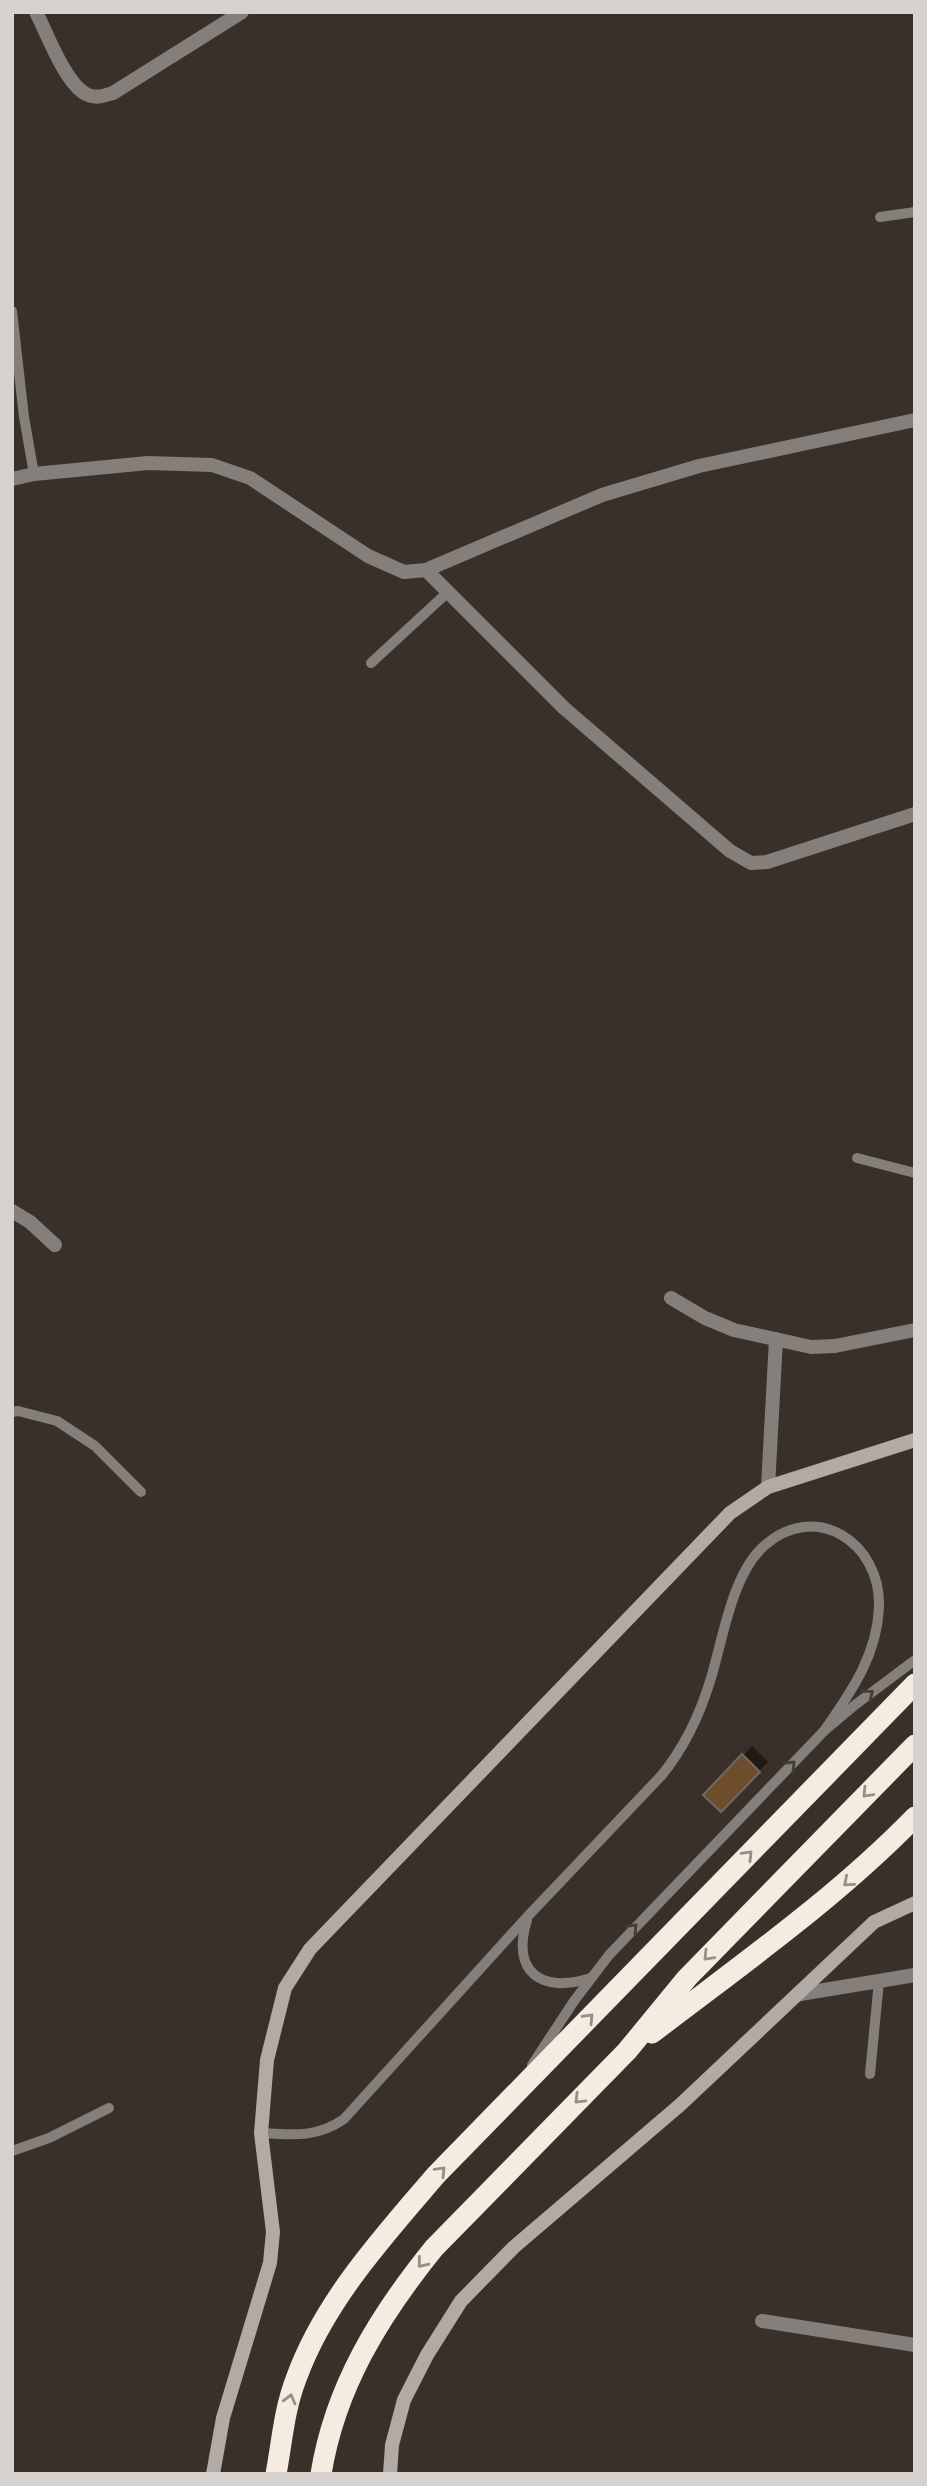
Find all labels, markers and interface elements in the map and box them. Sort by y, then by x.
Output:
one-way arrow [861,1690,873,1703]
one-way arrow [783,1760,796,1773]
one-way arrow [862,1785,875,1798]
one-way arrow [739,1851,752,1864]
one-way arrow [843,1874,856,1886]
one-way arrow [625,1924,638,1937]
one-way arrow [704,1948,717,1961]
one-way arrow [580,2014,593,2027]
one-way arrow [575,2091,588,2104]
one-way arrow [432,2166,445,2179]
one-way arrow [417,2255,430,2267]
one-way arrow [282,2393,296,2405]

